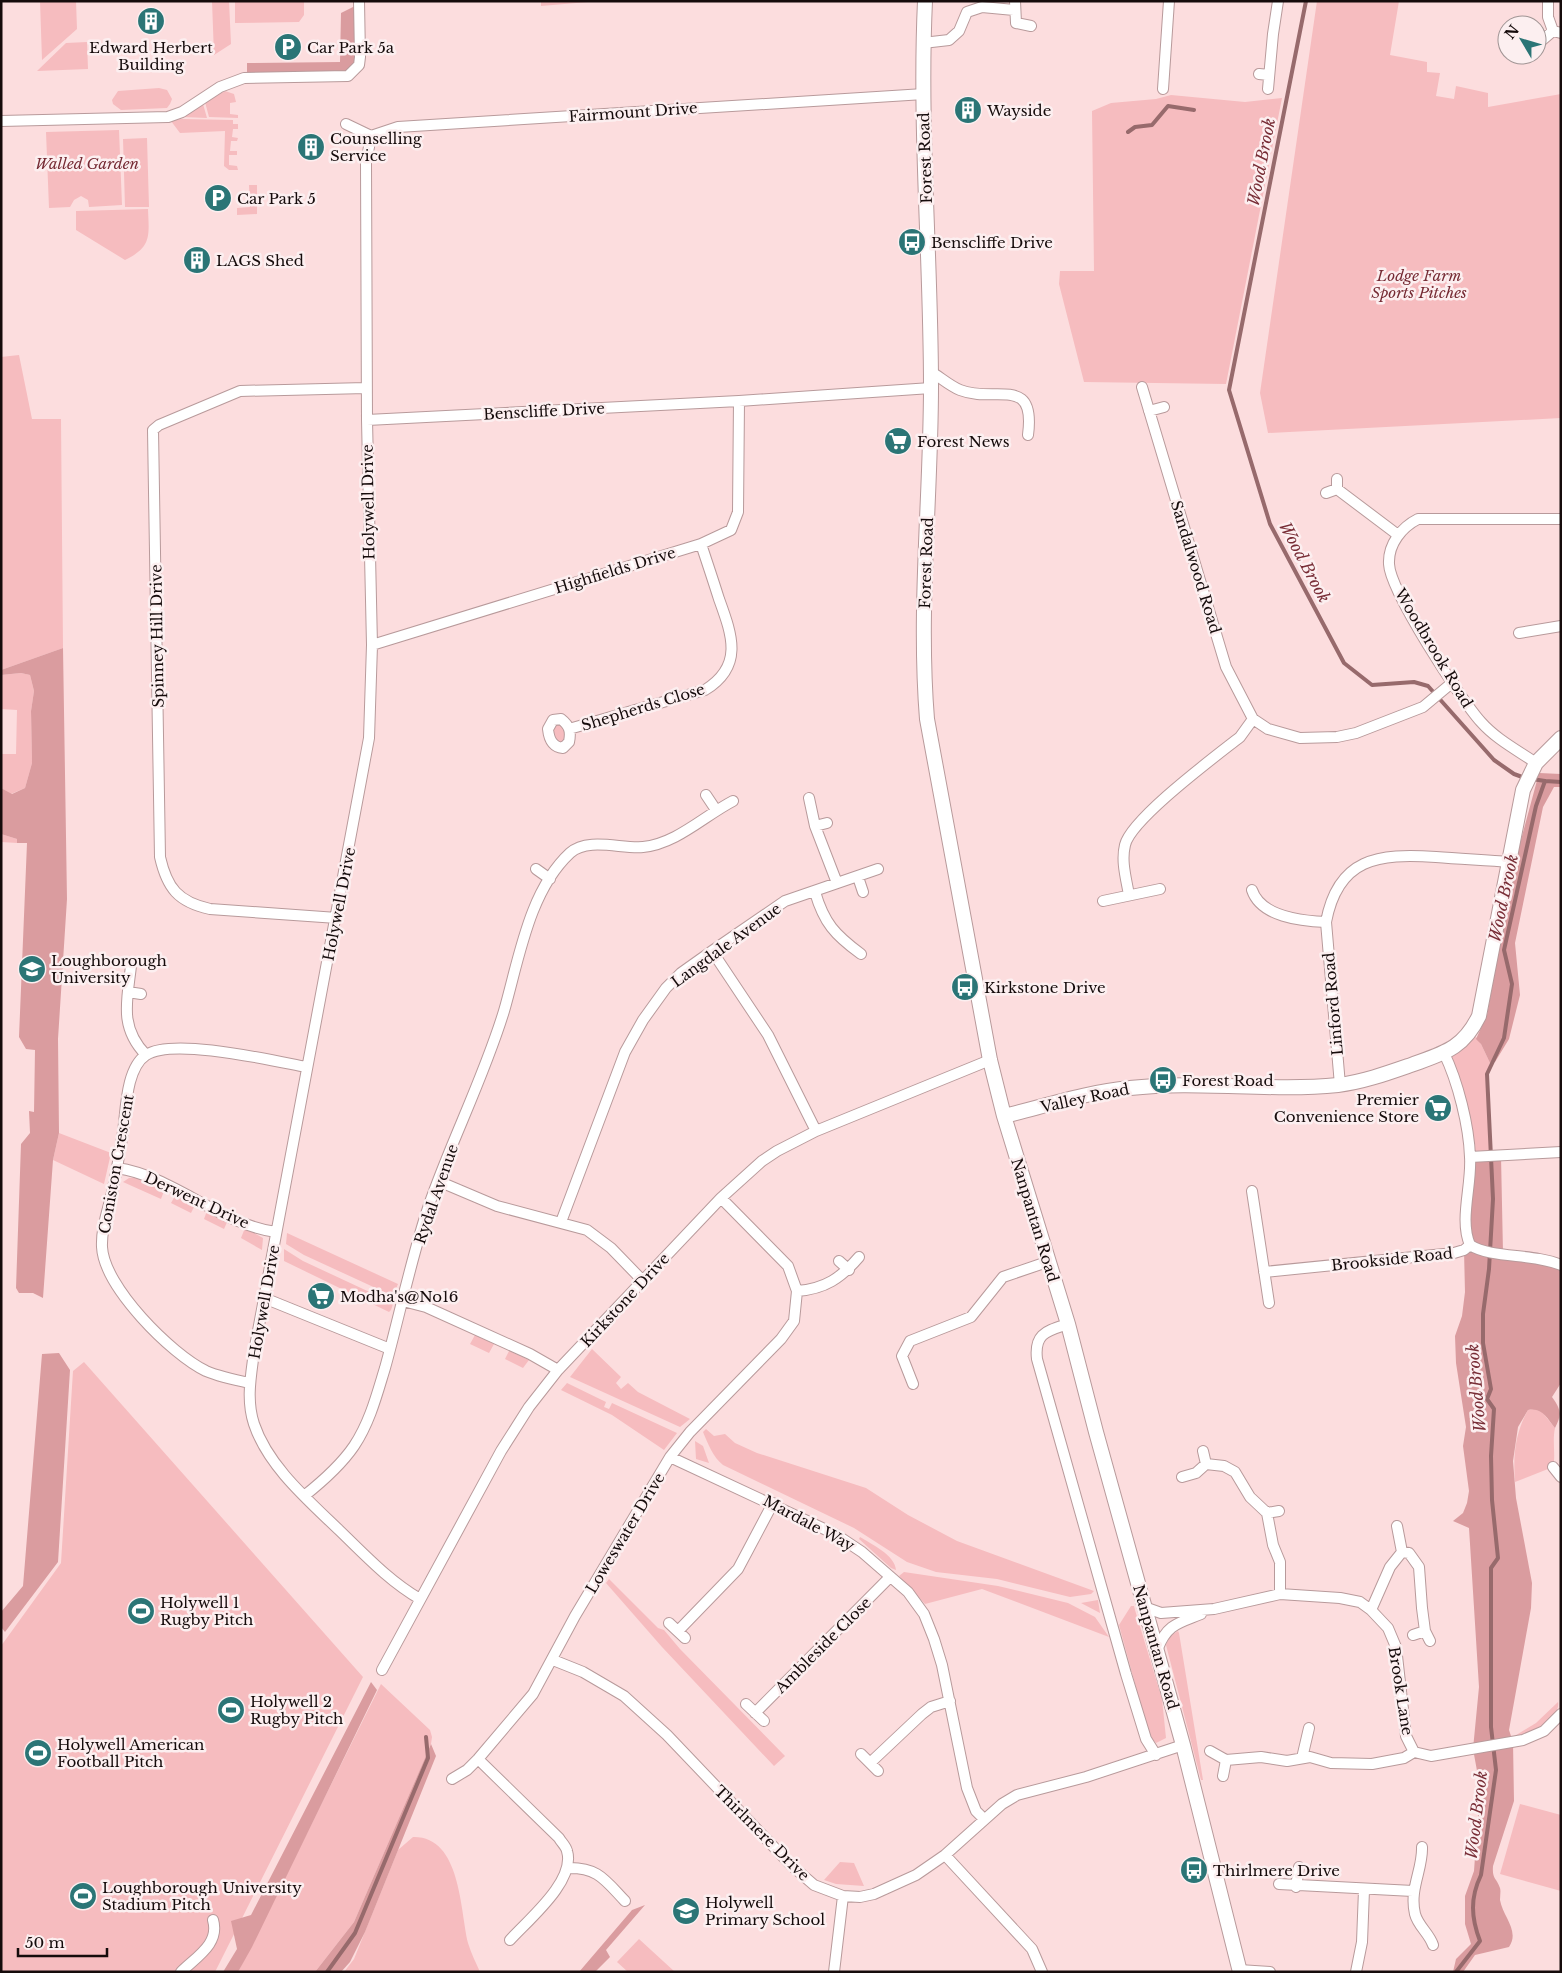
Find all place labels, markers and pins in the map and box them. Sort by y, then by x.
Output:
building icon: Edward Herbert Building [136,6,166,36]
parking icon: Car Park 5a [273,32,303,62]
place label: Edward Herbert Building [89,38,213,74]
place label: Car Park 5a [307,38,395,57]
building icon: Wayside [953,95,983,125]
place label: Wayside [986,101,1051,120]
place label: Counselling Service [330,129,423,165]
building icon: Counselling Service [296,132,326,162]
parking icon: Car Park 5 [203,183,233,213]
place label: Car Park 5 [237,189,316,208]
bus stop icon: Benscliffe Drive [897,227,927,257]
place label: Benscliffe Drive [931,233,1053,252]
building icon: LAGS Shed [182,245,212,275]
place label: LAGS Shed [216,251,304,270]
supermarket icon: Forest News [883,426,913,456]
place label: Forest News [917,432,1010,451]
place label: Loughborough University [51,951,167,987]
school or university icon: Loughborough University [17,954,47,984]
bus stop icon: Kirkstone Drive [950,972,980,1002]
place label: Kirkstone Drive [984,978,1106,997]
bus stop icon: Forest Road [1148,1065,1178,1095]
place label: Forest Road [1182,1071,1274,1090]
place label: Premier Convenience Store [1274,1090,1420,1126]
supermarket icon: Premier Convenience Store [1423,1093,1453,1123]
supermarket icon: Modha's@No16 [306,1281,336,1311]
place label: Modha's@No16 [340,1287,459,1306]
place label: Holywell 1 Rugby Pitch [160,1593,253,1629]
sports icon: Holywell 1 Rugby Pitch [126,1596,156,1626]
place label: Holywell 2 Rugby Pitch [250,1692,343,1728]
sports icon: Holywell 2 Rugby Pitch [216,1695,246,1725]
place label: Holywell American Football Pitch [57,1735,204,1771]
sports icon: Holywell American Football Pitch [23,1738,53,1768]
bus stop icon: Thirlmere Drive [1179,1855,1209,1885]
place label: Thirlmere Drive [1213,1861,1340,1880]
place label: Loughborough University Stadium Pitch [102,1878,302,1914]
sports icon: Loughborough University Stadium Pitch [68,1881,98,1911]
place label: Holywell Primary School [705,1893,825,1929]
school or university icon: Holywell Primary School [671,1896,701,1926]

